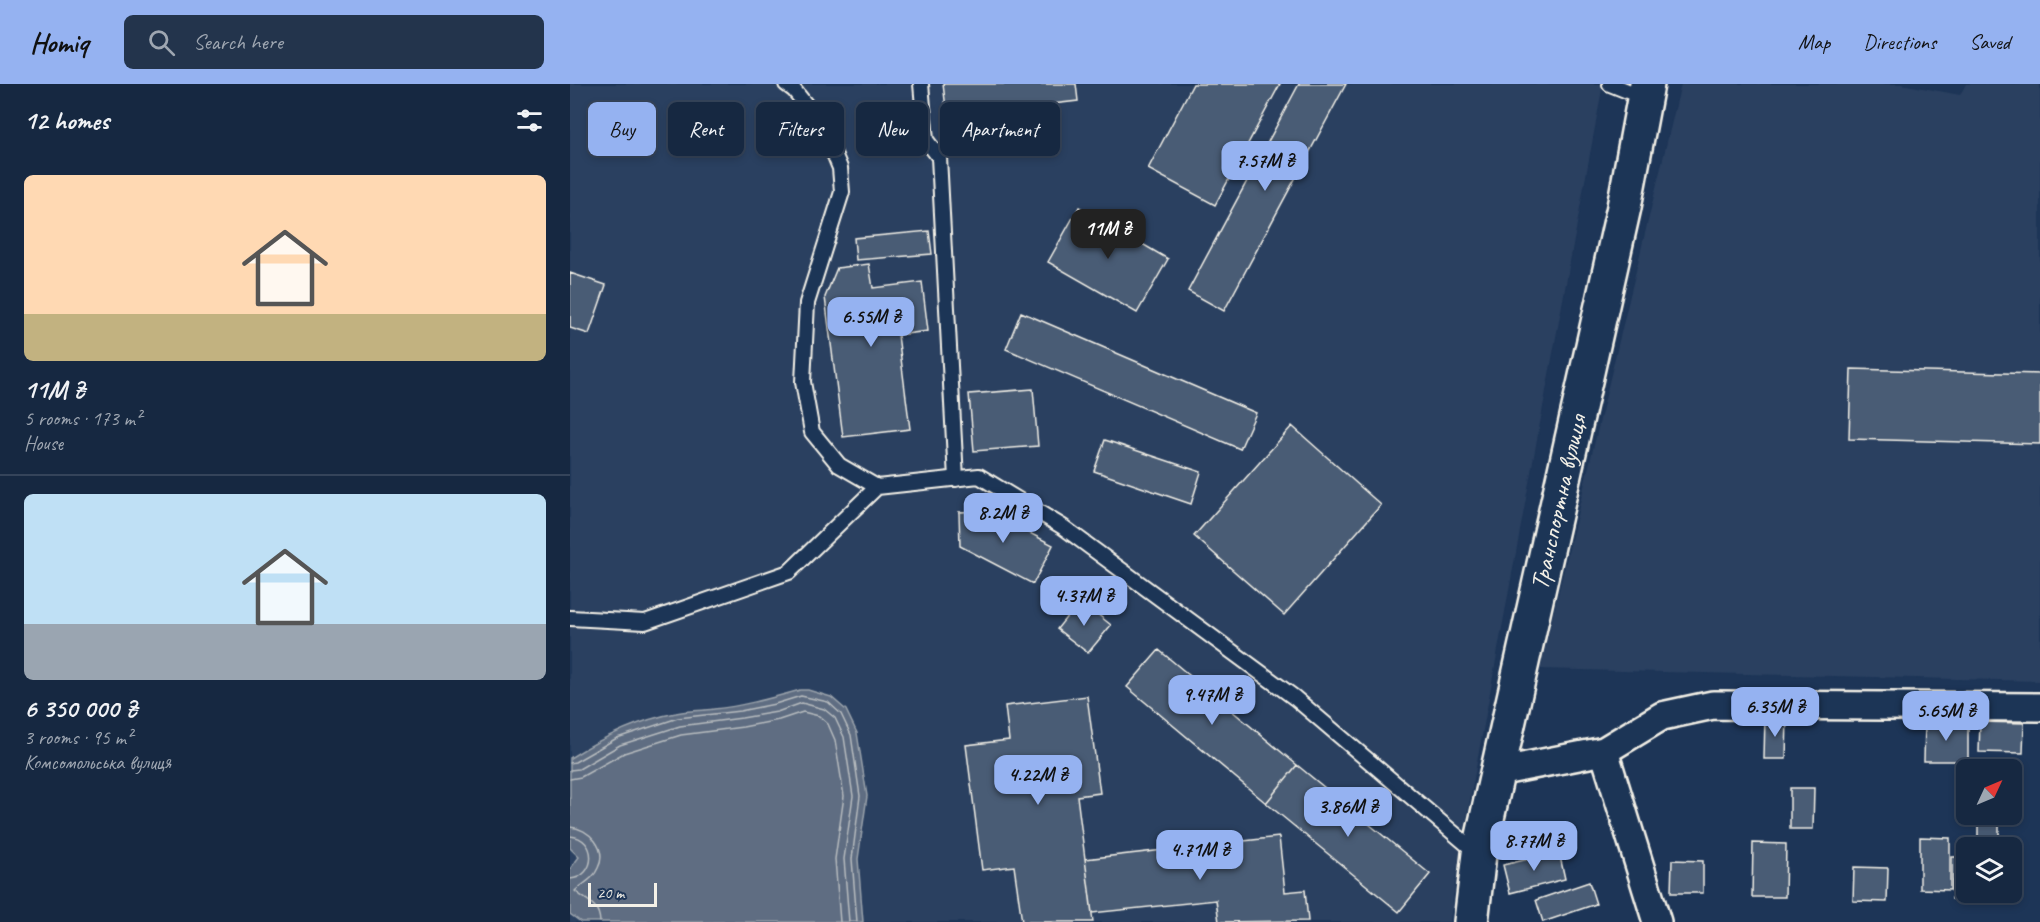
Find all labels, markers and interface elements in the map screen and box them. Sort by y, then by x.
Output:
search box [124,15,544,69]
text: Homiq [30,25,88,60]
icon: search [145,26,178,59]
text: Search here [193,28,283,56]
text: Map [1798,29,1830,55]
text: Directions [1863,29,1936,55]
text: Saved [1969,29,2010,55]
chip: Buy [588,102,656,156]
chip: Rent [668,102,744,156]
chip: Filters [756,102,844,156]
chip: New [856,102,928,156]
chip: Apartment [940,102,1060,156]
text: 12 homes [24,104,109,137]
icon: filters [513,104,546,137]
pin: 7.57M ₴ [1210,141,1320,192]
text: 7.57M ₴ [1235,148,1295,173]
pin: 11M ₴ [1066,209,1150,260]
icon: home [231,214,339,322]
text: 11M ₴ [1085,216,1131,241]
pin: 6.55M ₴ [816,297,926,348]
text: 6.55M ₴ [841,304,901,329]
text: 11M ₴ [24,373,85,406]
text: 5 rooms · 173 m² [24,406,141,431]
street label: Транспортна вулиця [1522,410,1594,593]
text: House [24,431,63,456]
pin: 8.2M ₴ [954,493,1052,544]
text: 8.2M ₴ [978,500,1028,525]
icon: home [231,533,339,641]
pin: 4.37M ₴ [1029,576,1139,627]
text: 4.37M ₴ [1054,583,1114,608]
pin: 9.47M ₴ [1157,675,1267,726]
text: 9.47M ₴ [1182,682,1242,707]
pin: 6.35M ₴ [1720,687,1830,738]
pin: 5.65M ₴ [1891,691,2001,742]
text: 6 350 000 ₴ [24,692,137,725]
text: 6.35M ₴ [1745,694,1805,719]
text: 5.65M ₴ [1916,698,1976,723]
text: 3 rooms · 95 m² [24,725,132,750]
text: Комсомольська вулиця [24,750,171,775]
pin: 4.22M ₴ [983,755,1093,806]
north arrow [1956,759,2022,825]
map controls [1956,759,2022,903]
text: 4.22M ₴ [1008,762,1068,787]
pin: 3.86M ₴ [1293,787,1403,838]
text: 3.86M ₴ [1318,794,1378,819]
pin: 8.77M ₴ [1479,821,1589,872]
text: 8.77M ₴ [1504,828,1564,853]
pin: 4.71M ₴ [1145,830,1255,881]
text: 4.71M ₴ [1170,837,1230,862]
button: layers [1956,837,2022,903]
scale bar [588,880,657,908]
text: 20 m [597,883,624,903]

